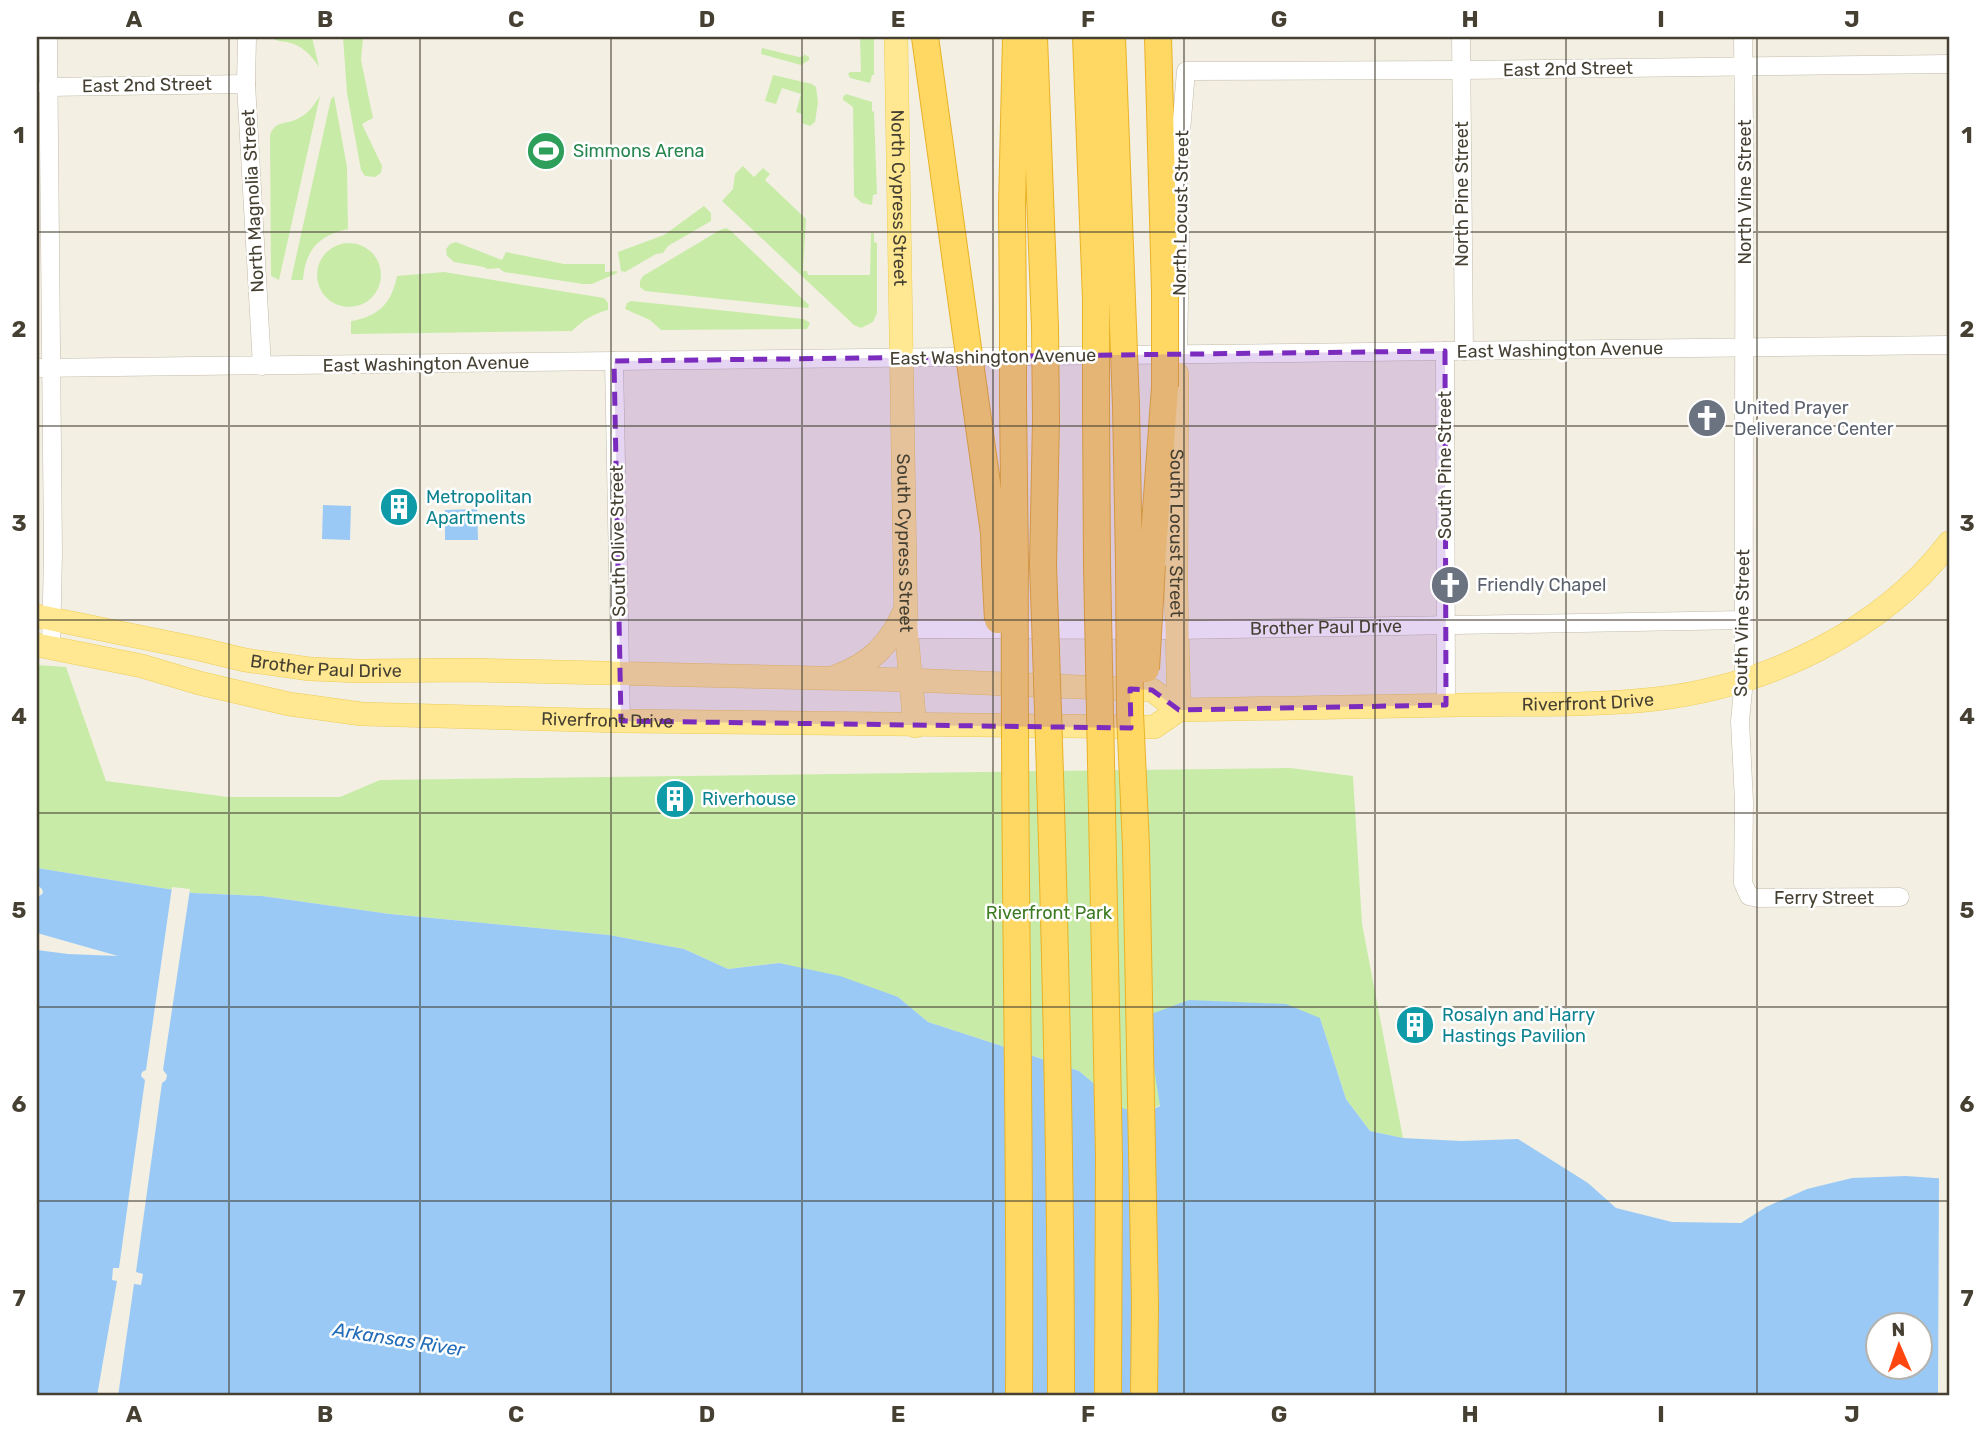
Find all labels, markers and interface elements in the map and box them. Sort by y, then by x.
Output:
text: A [126,5,143,33]
text: B [317,5,333,33]
text: C [508,5,524,33]
text: D [699,5,715,33]
text: E [891,5,905,33]
text: F [1081,5,1095,33]
text: G [1271,5,1287,33]
text: H [1461,5,1479,33]
text: I [1657,5,1665,33]
text: J [1844,5,1860,33]
street label: East 2nd Street [1503,57,1633,81]
street label: East 2nd Street [82,73,212,97]
street label: North Magnolia Street [237,109,269,293]
street label: North Cypress Street [886,110,911,286]
street label: North Vine Street [1734,119,1756,265]
text: 1 [13,121,25,149]
street label: North Pine Street [1451,121,1473,267]
text: 1 [1961,121,1973,149]
sports icon: Simmons Arena [525,130,567,172]
street label: North Locust Street [1169,130,1193,296]
place label: Simmons Arena [573,140,705,162]
text: 2 [12,315,26,343]
text: 2 [1960,315,1974,343]
street label: East Washington Avenue [1457,337,1663,363]
street label: East Washington Avenue [890,344,1096,370]
street label: East Washington Avenue [323,351,529,377]
street label: South Pine Street [1434,391,1456,539]
church icon: United Prayer Deliverance Center [1686,397,1728,439]
place label: United Prayer Deliverance Center [1734,397,1894,440]
street label: South Locust Street [1165,449,1188,618]
street label: South Cypress Street [892,453,917,633]
street label: South Olive Street [606,465,630,617]
building icon: Metropolitan Apartments [378,486,420,528]
place label: Metropolitan Apartments [426,486,532,529]
text: 3 [11,509,27,537]
text: 3 [1959,509,1975,537]
street label: South Vine Street [1730,549,1754,697]
church icon: Friendly Chapel [1429,564,1471,606]
place label: Friendly Chapel [1477,574,1606,596]
street label: Brother Paul Drive [1250,615,1402,640]
street label: Brother Paul Drive [249,650,402,682]
street label: Riverfront Drive [1522,688,1655,716]
text: 4 [11,702,27,730]
text: 4 [1959,702,1975,730]
street label: Riverfront Drive [541,708,674,733]
building icon: Riverhouse [654,778,696,820]
place label: Riverhouse [702,788,796,810]
street label: Ferry Street [1774,887,1874,909]
text: 5 [12,896,27,924]
text: 5 [1960,896,1975,924]
park label: Riverfront Park [986,902,1113,924]
building icon: Rosalyn and Harry Hastings Pavilion [1394,1004,1436,1046]
place label: Rosalyn and Harry Hastings Pavilion [1442,1004,1595,1047]
text: 6 [12,1090,27,1118]
text: 6 [1960,1090,1975,1118]
text: 7 [12,1284,26,1312]
text: 7 [1960,1284,1974,1312]
north arrow [1864,1310,1934,1380]
water label: Arkansas River [331,1318,467,1361]
text: N [1891,1318,1906,1341]
text: A [126,1400,143,1428]
text: B [317,1400,333,1428]
text: C [508,1400,524,1428]
text: D [699,1400,715,1428]
text: E [891,1400,905,1428]
text: F [1081,1400,1095,1428]
text: G [1271,1400,1287,1428]
text: H [1461,1400,1479,1428]
text: I [1657,1400,1665,1428]
text: J [1844,1400,1860,1428]

